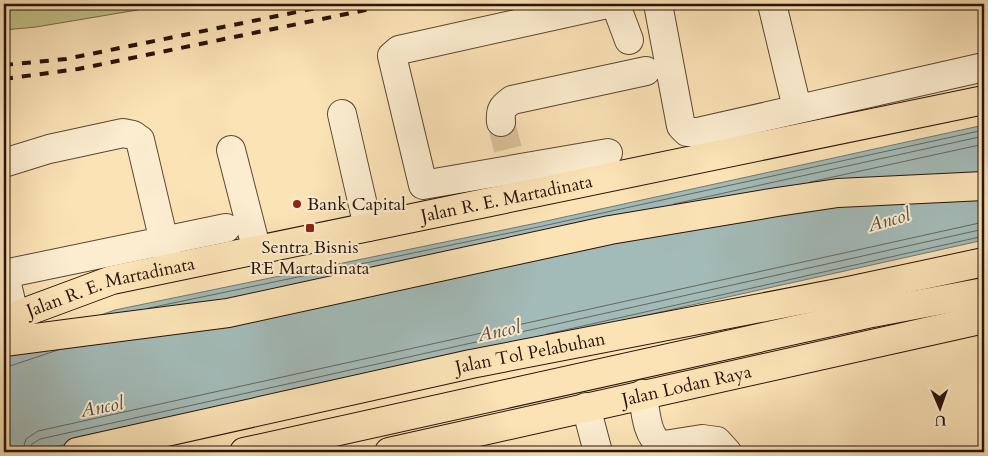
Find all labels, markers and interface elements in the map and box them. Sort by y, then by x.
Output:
street label: Jalan R. E. Martadinata [416,169,595,229]
place label: Bank Capital [307,192,406,217]
marker: Bank Capital [291,198,303,210]
water label: Ancol [864,201,914,239]
marker: Sentra Bisnis RE Martadinata [304,222,316,234]
place label: Sentra Bisnis RE Martadinata [250,235,370,281]
street label: Jalan R. E. Martadinata [20,251,197,324]
water label: Ancol [474,314,524,348]
street label: Jalan Tol Pelabuhan [450,326,608,380]
street label: Jalan Lodan Raya [617,359,754,413]
north arrow [916,384,966,434]
water label: Ancol [77,390,127,424]
text: U [934,411,946,430]

